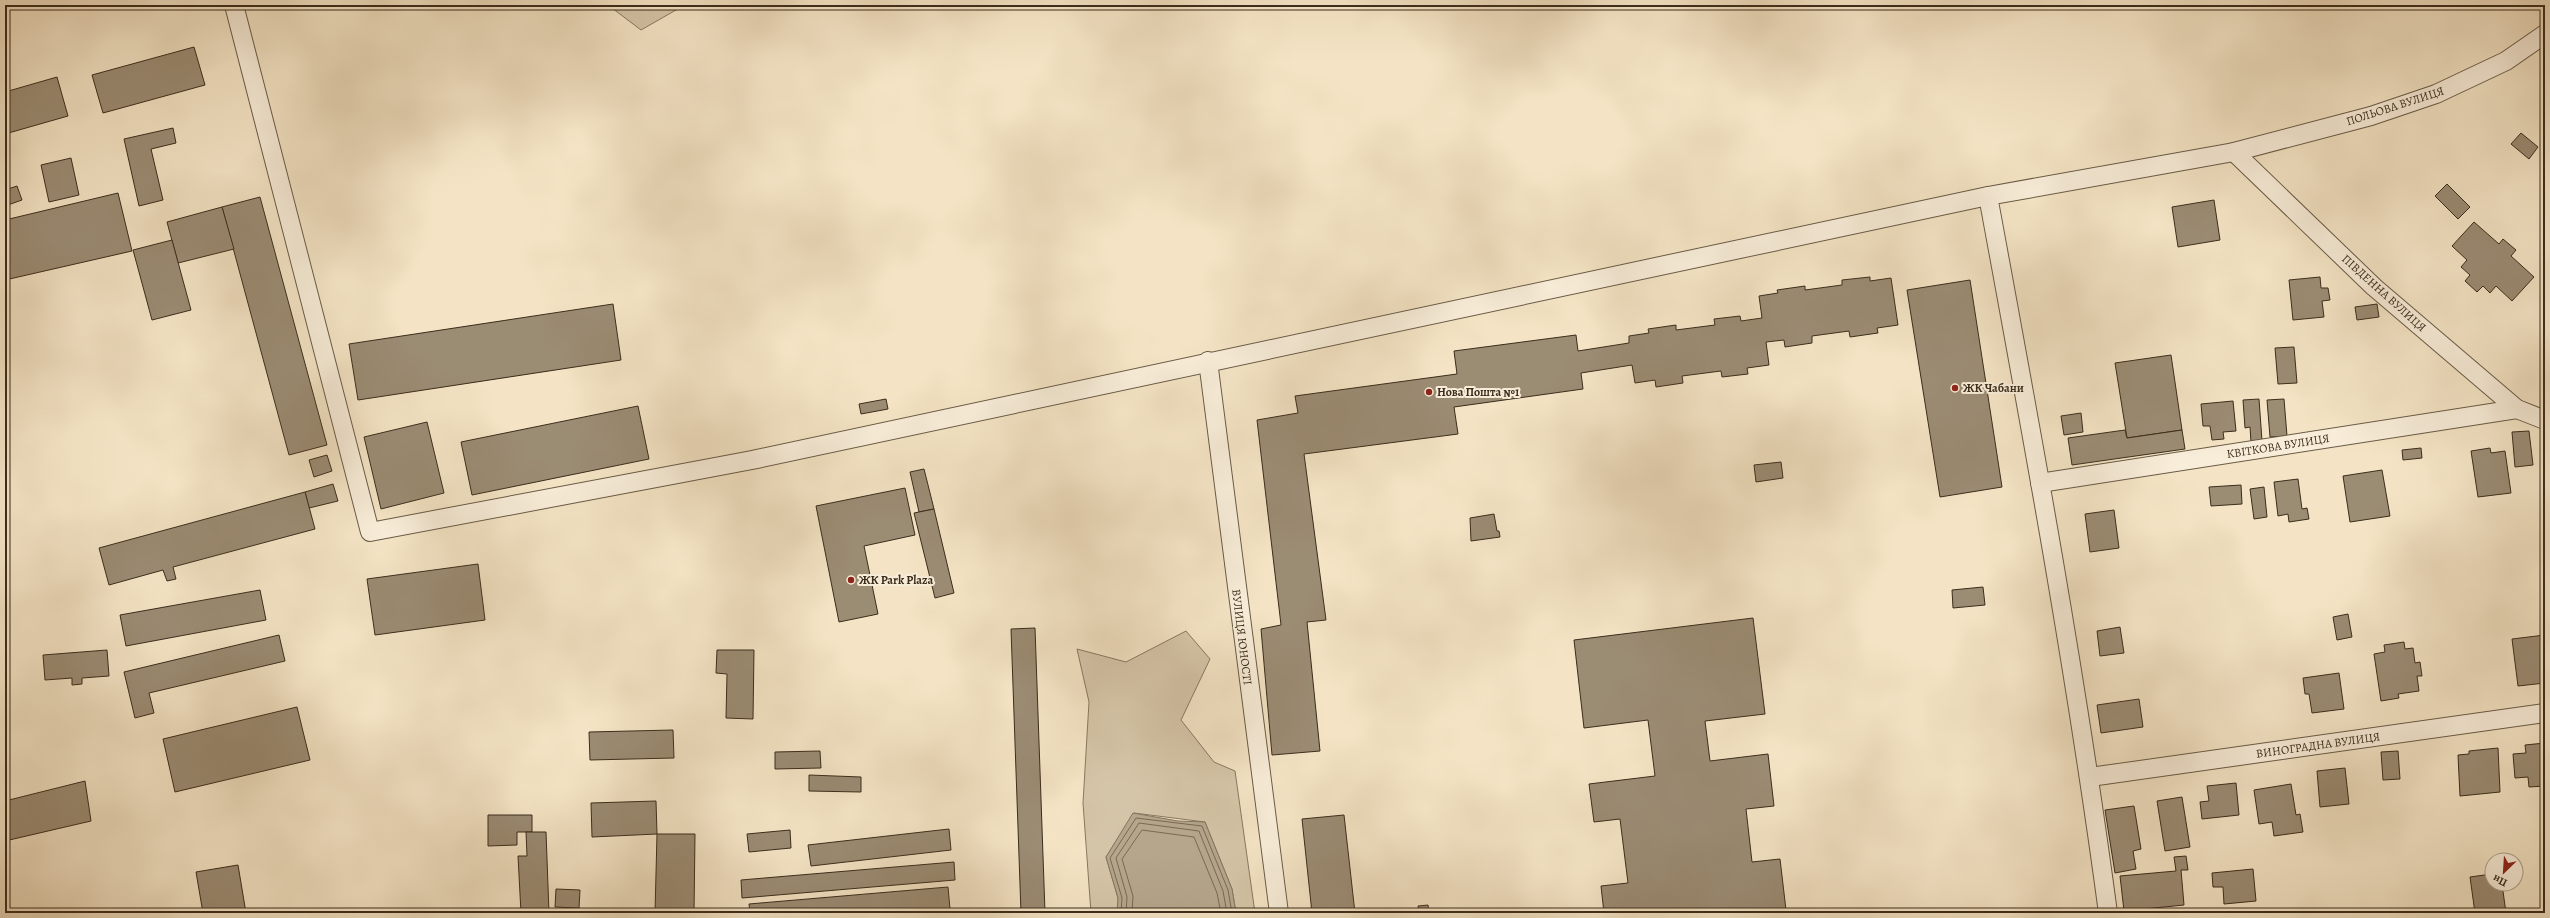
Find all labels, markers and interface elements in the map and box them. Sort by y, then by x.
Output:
street label: ПОЛЬОВА ВУЛИЦЯ [2344,83,2446,129]
street label: ПІВДЕННА ВУЛИЦЯ [2338,251,2430,335]
place label: ЖК Чабани [1963,380,2024,396]
marker: ЖК Чабани [1950,383,1960,393]
place label: Нова Пошта №1 [1437,384,1520,400]
marker: Нова Пошта №1 [1424,387,1434,397]
street label: КВІТКОВА ВУЛИЦЯ [2225,430,2331,462]
place label: ЖК Park Plaza [859,572,934,588]
marker: ЖК Park Plaza [846,575,856,585]
street label: ВУЛИЦЯ ЮНОСТІ [1228,588,1256,686]
street label: ВИНОГРАДНА ВУЛИЦЯ [2255,728,2381,762]
north arrow [2484,852,2524,892]
text: Пн [2490,871,2510,890]

